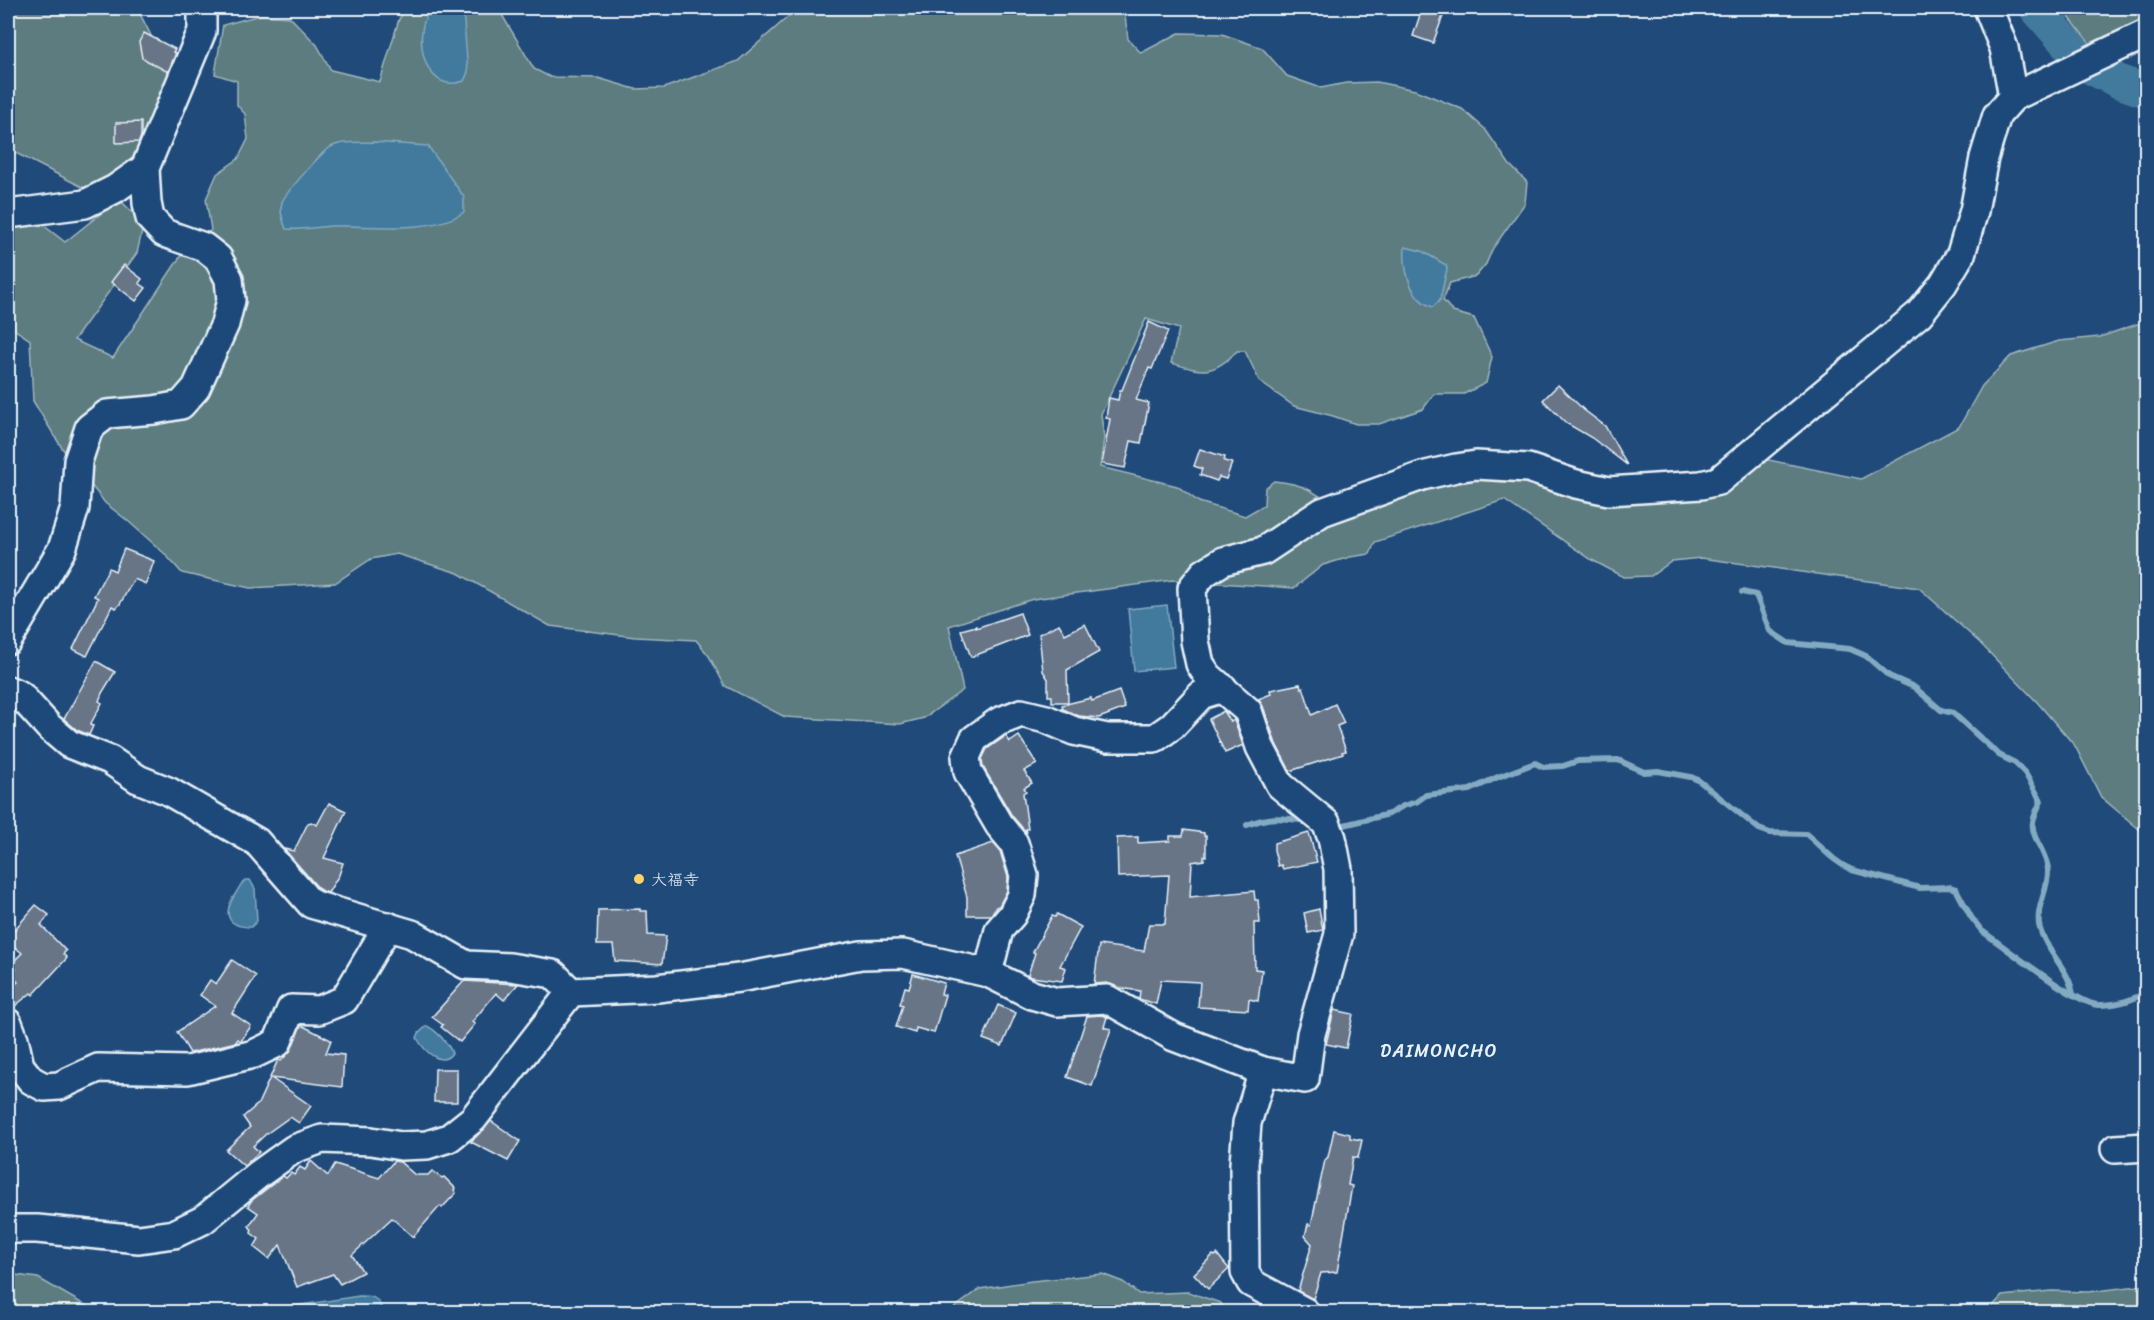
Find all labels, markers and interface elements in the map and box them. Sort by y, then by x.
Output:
place label: 大福寺 [651,865,699,894]
marker: 大福寺 [632,872,646,886]
district label: DAIMONCHO [1380,1035,1498,1067]

